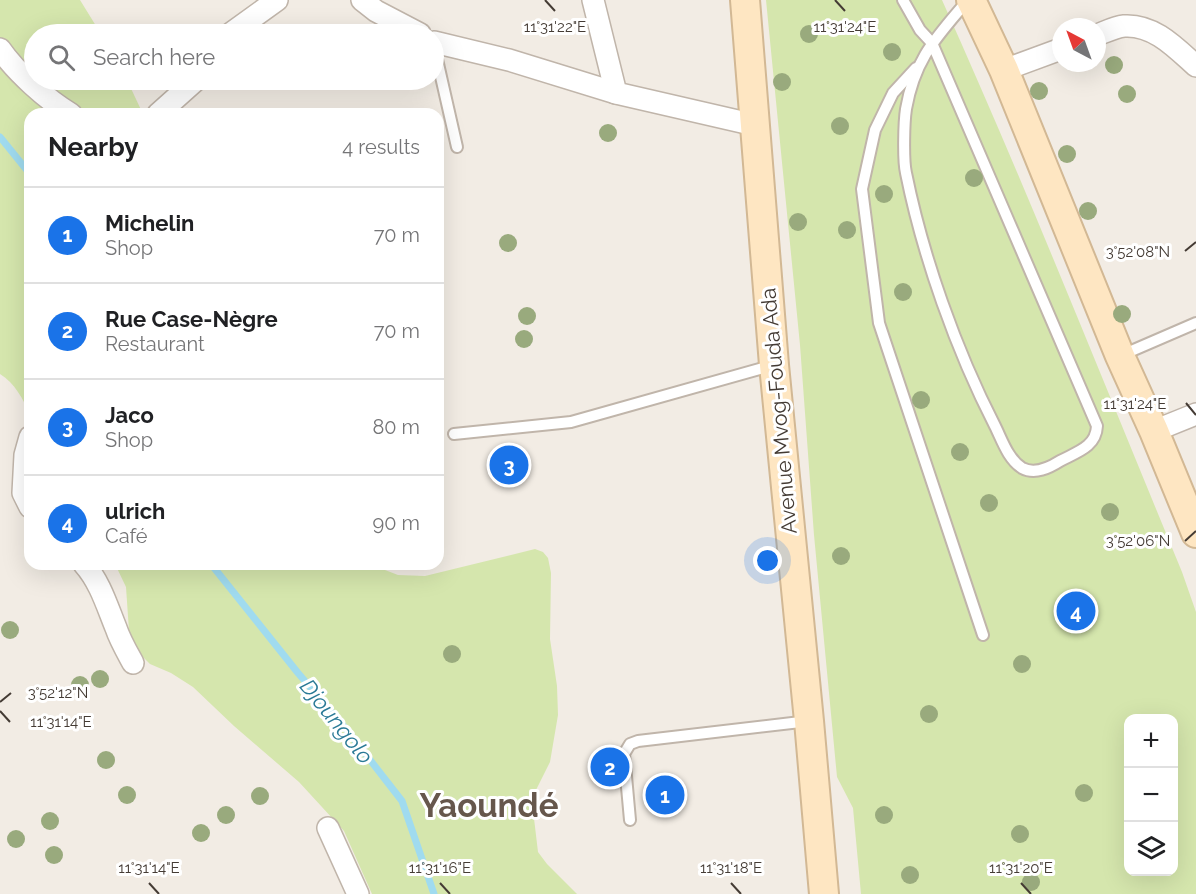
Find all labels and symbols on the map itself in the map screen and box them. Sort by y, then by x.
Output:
text: 11°31'22"E [524,18,586,36]
text: 11°31'24"E [814,18,876,36]
north arrow [1052,18,1106,72]
text: 3°52'08"N [1106,243,1170,261]
street label: Avenue Mvog-Fouda Ada [755,287,802,535]
text: 11°31'24"E [1104,395,1166,413]
pin: 3 [490,442,528,488]
text: 3°52'06"N [1106,532,1170,550]
your location [753,546,782,575]
pin: 4 [1056,588,1096,634]
water label: Djoungolo [295,673,379,769]
text: 3°52'12"N [28,684,88,702]
text: 11°31'14"E [30,713,92,731]
pin: 2 [590,744,630,789]
pin: 1 [646,772,684,818]
district label: Yaoundé [419,786,559,825]
text: 11°31'14"E [118,859,180,877]
text: 11°31'16"E [409,859,471,877]
text: 11°31'18"E [700,859,762,877]
text: 11°31'20"E [989,859,1053,877]

